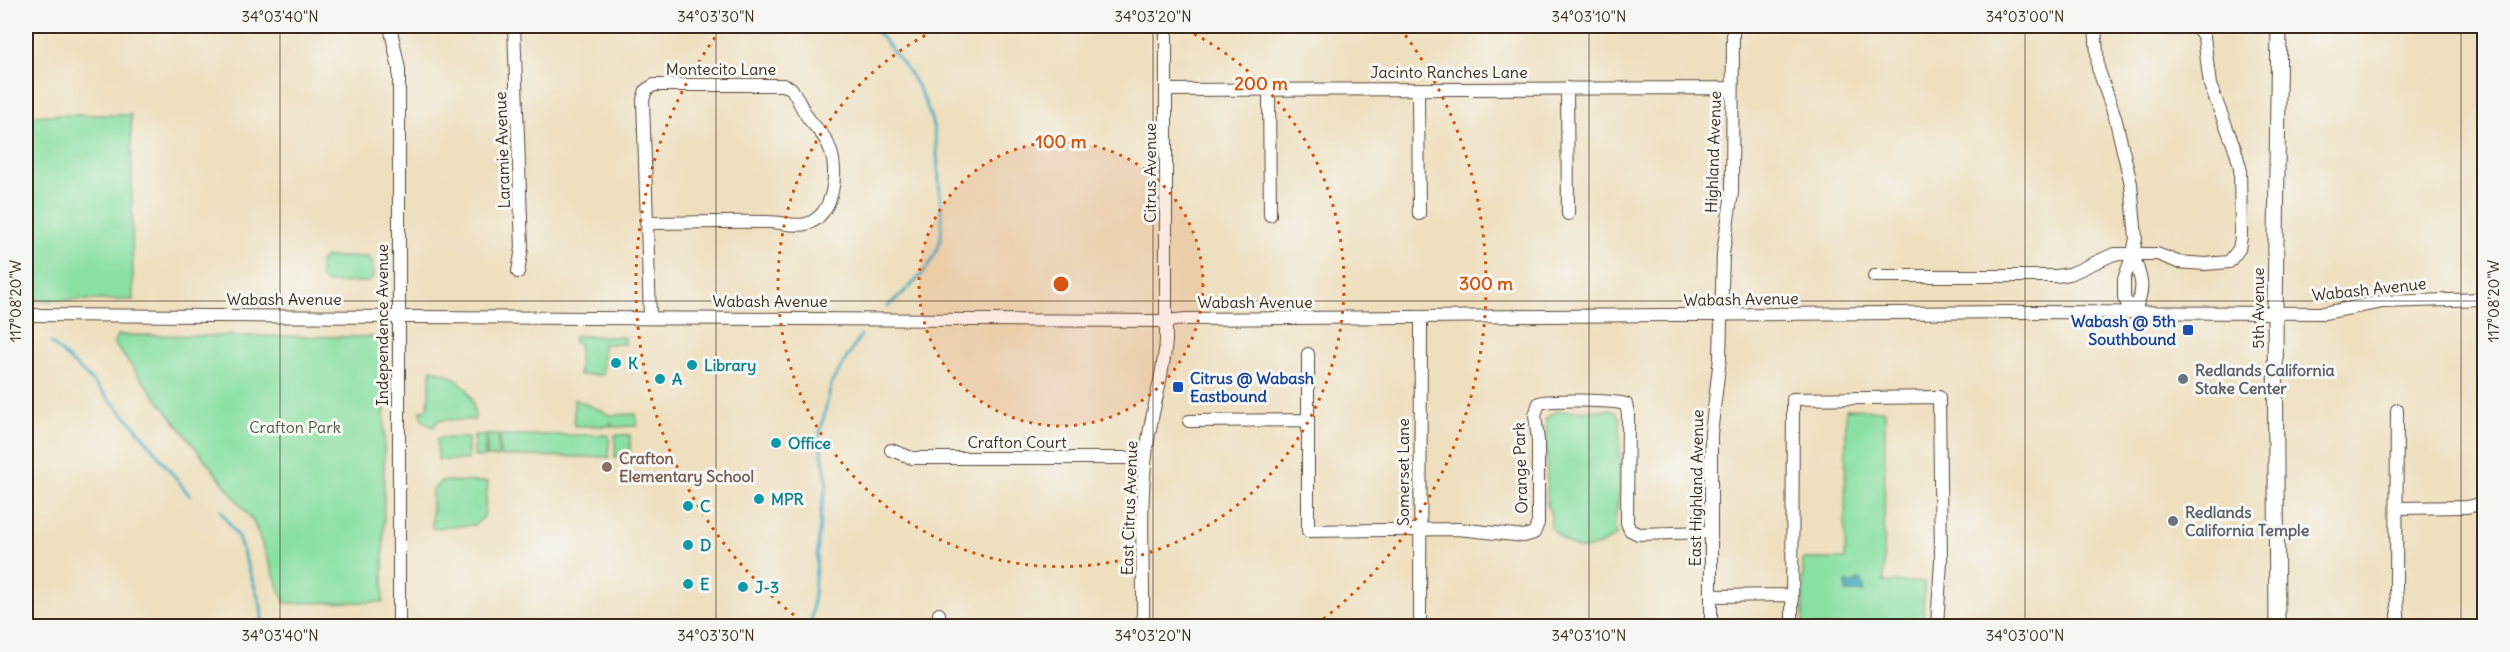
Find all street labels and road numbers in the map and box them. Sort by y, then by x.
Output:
street label: Montecito Lane [666,59,776,79]
street label: Jacinto Ranches Lane [1370,62,1528,82]
street label: Laramie Avenue [490,91,514,209]
street label: Highland Avenue [1701,91,1725,213]
street label: Citrus Avenue [1140,123,1160,223]
street label: Independence Avenue [372,244,392,406]
street label: 5th Avenue [2248,267,2268,349]
street label: Wabash Avenue [2311,273,2427,305]
street label: Wabash Avenue [1683,288,1799,310]
street label: Wabash Avenue [226,289,342,309]
street label: Wabash Avenue [712,291,828,311]
street label: Wabash Avenue [1197,292,1313,312]
street label: East Highland Avenue [1685,409,1707,567]
street label: Somerset Lane [1393,418,1413,526]
street label: Orange Park [1508,422,1532,514]
street label: Crafton Court [967,432,1067,452]
street label: East Citrus Avenue [1117,440,1141,576]

